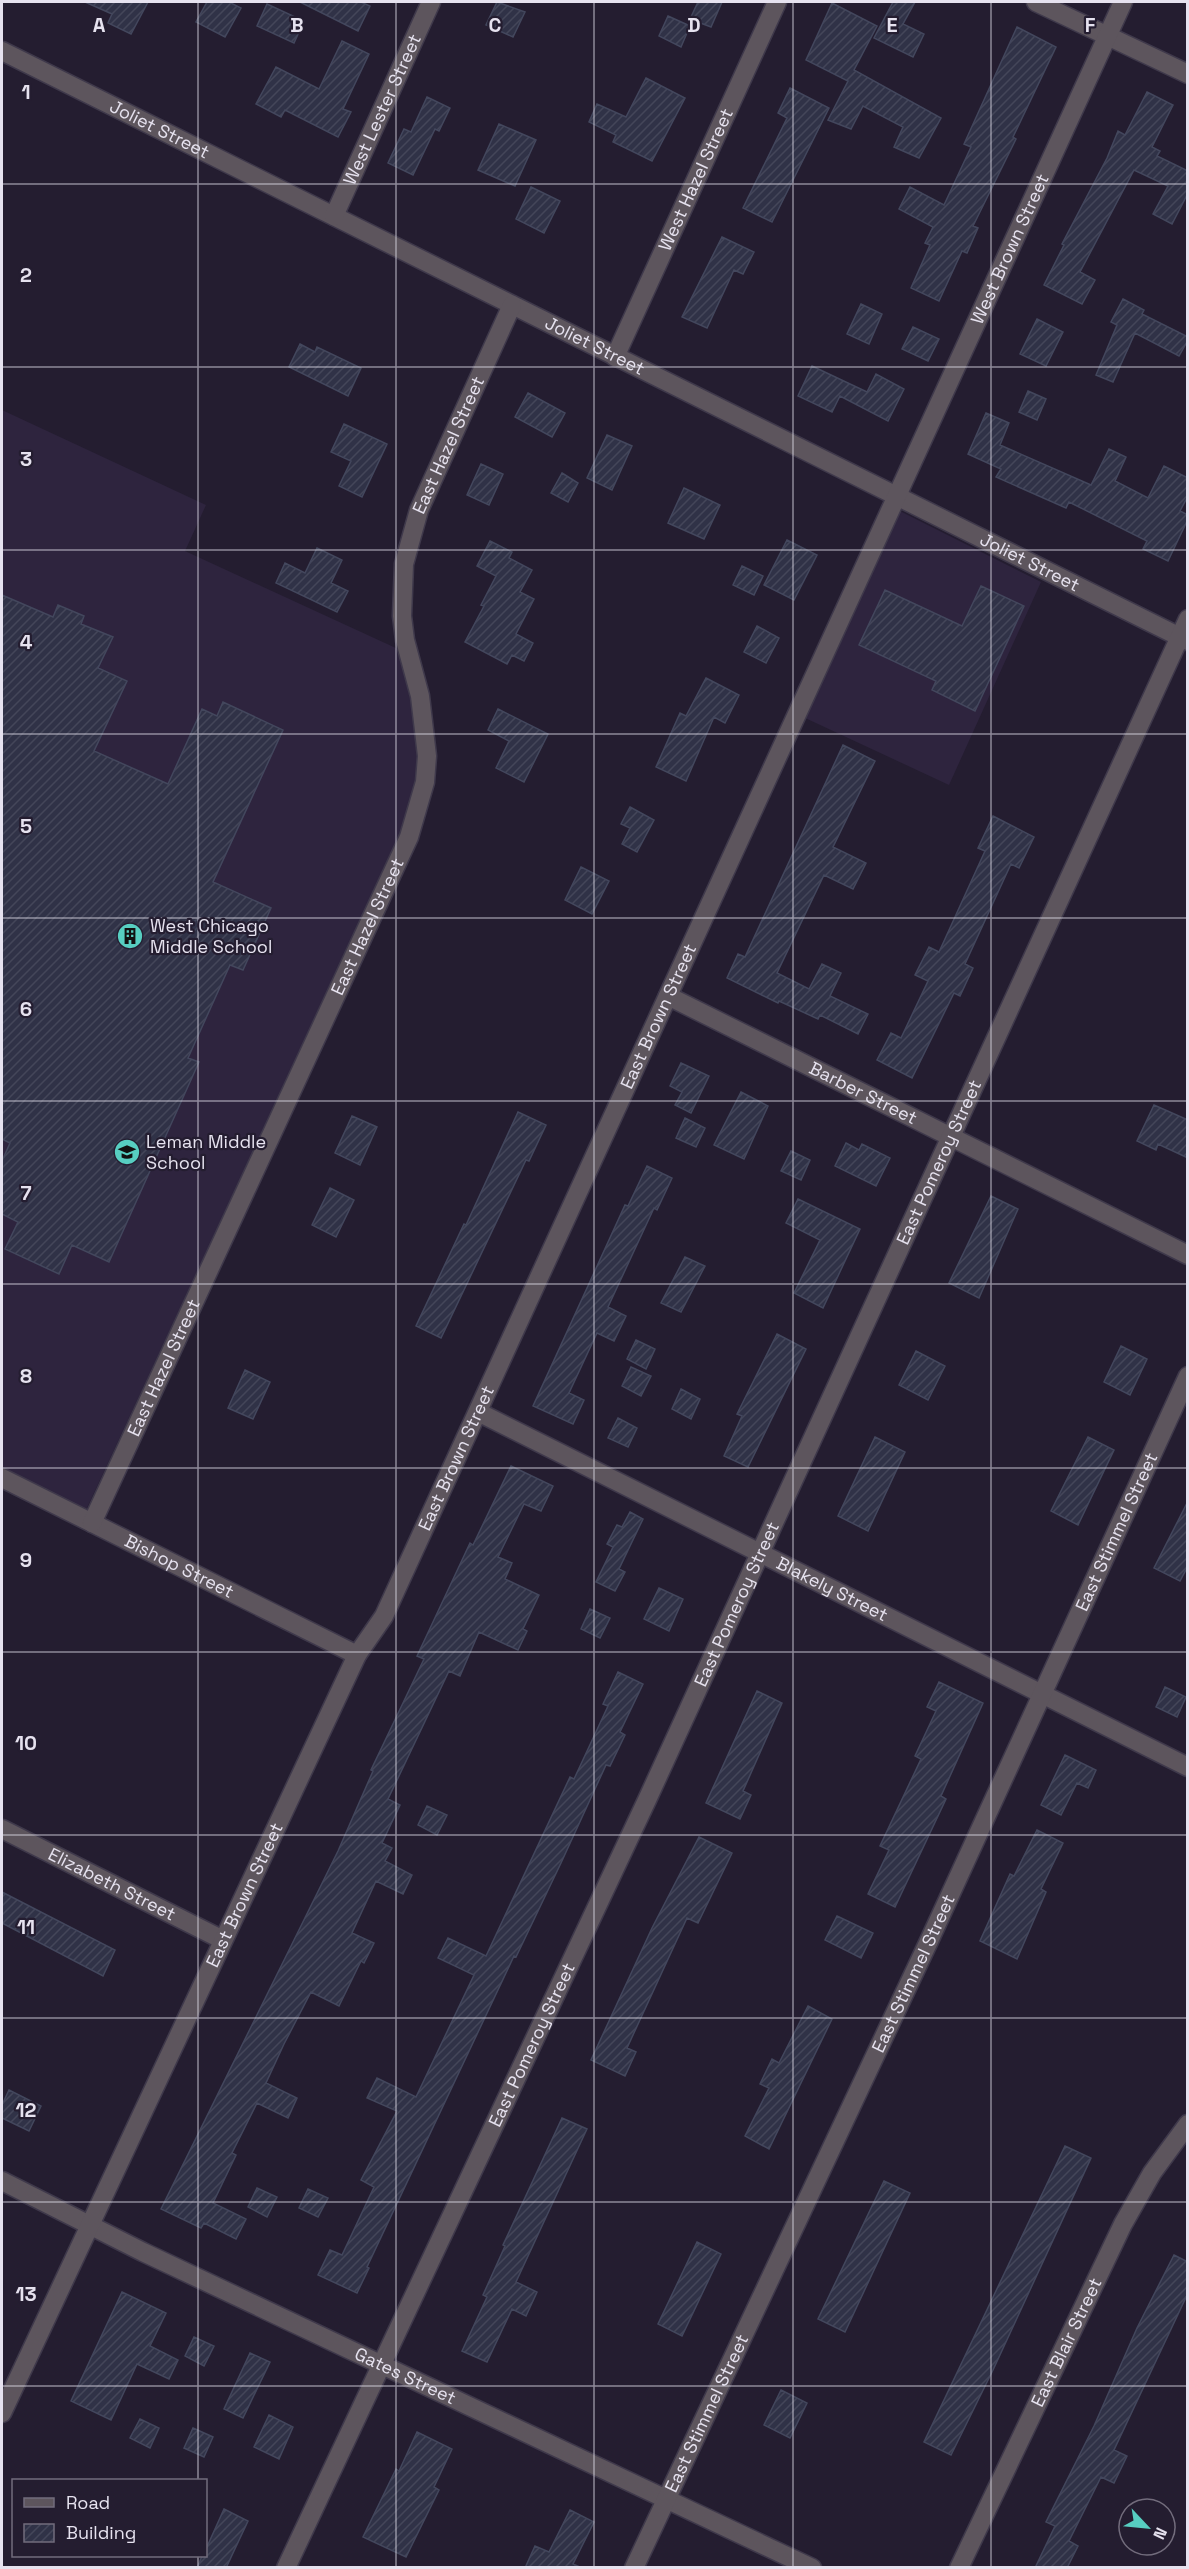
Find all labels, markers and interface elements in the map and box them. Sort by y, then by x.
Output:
text: A [93,12,106,38]
text: B [290,12,304,38]
text: C [489,12,502,38]
text: D [687,12,701,38]
text: E [886,12,898,38]
text: F [1085,12,1096,38]
street label: West Lester Street [338,30,426,188]
text: 1 [21,79,31,105]
street label: Joliet Street [106,94,213,163]
street label: West Hazel Street [653,104,738,254]
street label: West Brown Street [965,170,1054,328]
text: 2 [20,262,32,288]
street label: Joliet Street [541,311,649,380]
street label: East Hazel Street [407,372,489,517]
text: 3 [20,446,32,472]
street label: Joliet Street [976,527,1084,596]
text: 4 [20,629,33,655]
text: 5 [20,813,32,839]
street label: East Hazel Street [326,854,409,999]
place label: West Chicago Middle School [150,914,272,958]
building icon: West Chicago Middle School [115,921,145,951]
street label: East Brown Street [615,940,701,1092]
text: 6 [20,996,32,1022]
street label: Barber Street [806,1056,921,1129]
street label: East Pomeroy Street [891,1076,986,1248]
place label: Leman Middle School [146,1130,266,1174]
school or university icon: Leman Middle School [112,1137,142,1167]
text: 7 [20,1180,32,1206]
street label: East Hazel Street [122,1295,205,1440]
text: 8 [20,1363,32,1389]
street label: East Brown Street [413,1382,499,1534]
street label: East Stimmel Street [1070,1449,1162,1615]
street label: East Pomeroy Street [689,1518,784,1690]
street label: Bishop Street [121,1529,238,1603]
text: 9 [20,1547,32,1573]
street label: Blakely Street [773,1551,892,1626]
text: 10 [15,1730,37,1756]
street label: East Brown Street [200,1819,288,1971]
street label: Elizabeth Street [45,1842,180,1925]
street label: East Stimmel Street [866,1890,960,2056]
text: 11 [17,1914,35,1940]
street label: East Pomeroy Street [483,1959,580,2130]
text: 12 [16,2097,37,2123]
street label: East Blair Street [1026,2274,1107,2410]
text: 13 [15,2281,37,2307]
street label: East Stimmel Street [659,2330,753,2496]
street label: Gates Street [351,2342,460,2409]
legend [12,2479,207,2557]
text: Road [66,2491,110,2514]
north arrow [1117,2497,1177,2557]
text: Building [66,2521,136,2544]
text: N [1148,2524,1172,2543]

